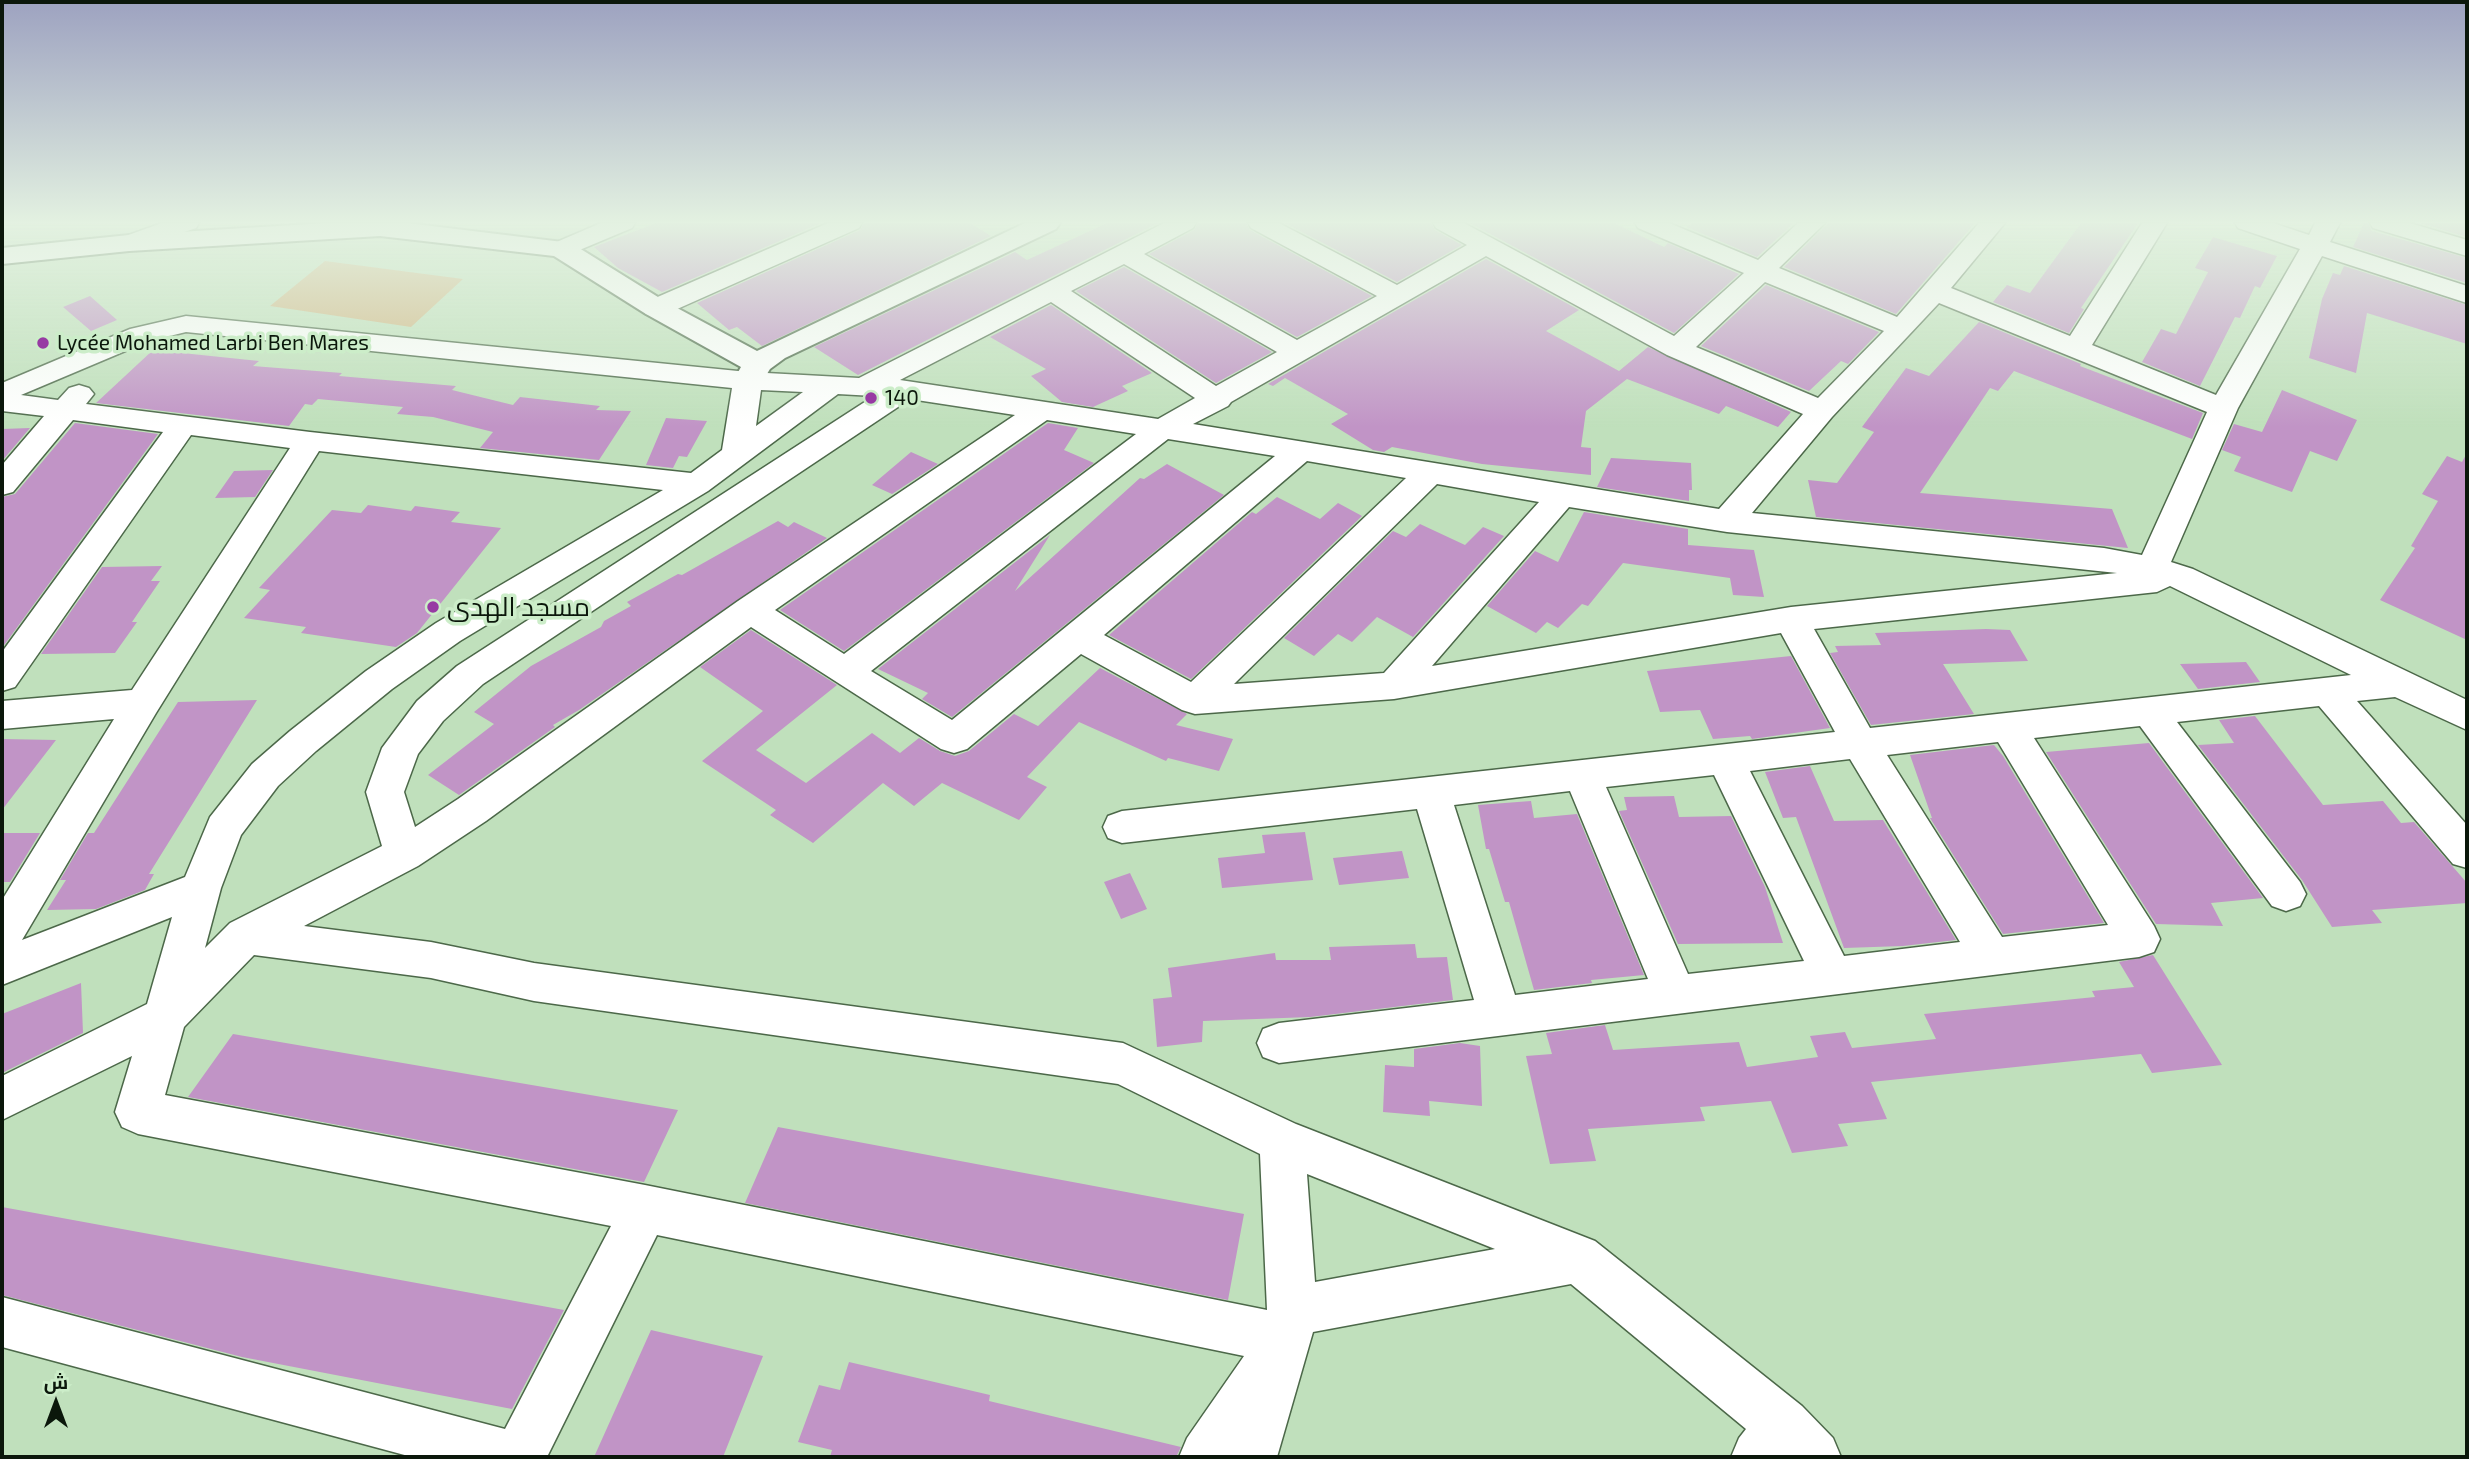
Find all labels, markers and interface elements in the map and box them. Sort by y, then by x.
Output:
place label: Lycée Mohamed Larbi Ben Mares [57,330,369,356]
marker: Lycée Mohamed Larbi Ben Mares [35,335,51,351]
place label: 140 [885,385,919,411]
marker: 140 [863,390,879,406]
place label: مسجد الهدى [447,591,590,623]
marker: مسجد الهدى [425,599,441,615]
north arrow [21,1368,91,1438]
text: ش [44,1370,68,1393]

